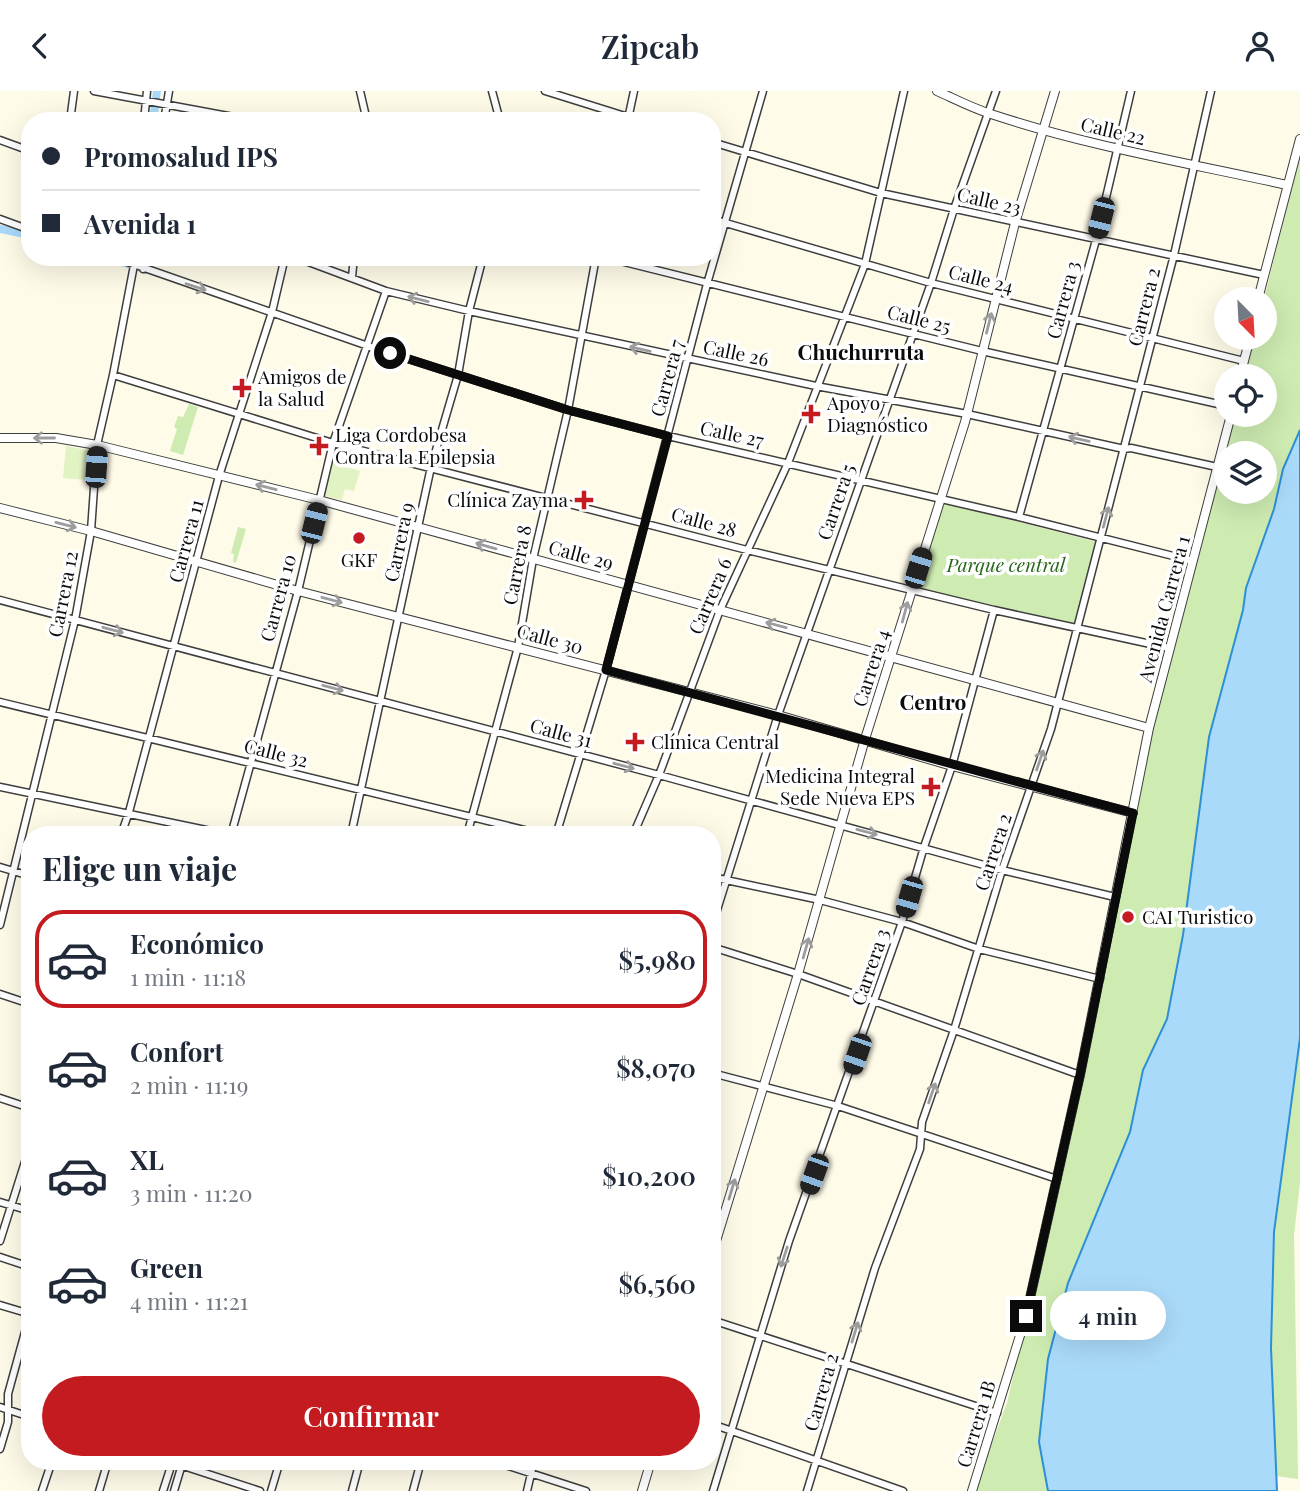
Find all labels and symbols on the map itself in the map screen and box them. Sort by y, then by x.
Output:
street label: Calle 22 [1078,110,1148,150]
street label: Calle 23 [955,180,1024,220]
car [1086,195,1117,241]
street label: Calle 24 [946,257,1016,299]
street label: Carrera 3 [1039,258,1085,342]
street label: Carrera 2 [1121,265,1165,349]
one-way arrow [185,281,207,294]
north arrow [1214,287,1278,350]
one-way arrow [407,292,430,305]
street label: Calle 25 [885,298,954,338]
one-way arrow [983,312,996,335]
street label: Calle 26 [701,332,772,372]
street label: Carrera 7 [643,336,689,419]
route start [374,337,406,369]
district label: Chuchurruta [798,337,925,365]
one-way arrow [629,341,652,355]
place label: Amigos de la Salud [257,363,347,411]
marker: Amigos de la Salud [232,378,252,398]
place label: Apoyo Diagnóstico [826,389,928,437]
marker: Apoyo Diagnóstico [801,404,821,424]
street label: Calle 27 [698,414,767,452]
place label: Liga Cordobesa Contra la Epilepsia [335,421,496,469]
one-way arrow [33,431,56,445]
one-way arrow [1068,432,1091,445]
marker: Liga Cordobesa Contra la Epilepsia [309,436,329,456]
car [85,445,108,489]
street label: Carrera 5 [810,460,860,543]
one-way arrow [255,480,278,493]
place label: Clínica Zayma [447,486,569,512]
marker: Clínica Zayma [574,490,594,510]
street label: Carrera 11 [161,496,209,585]
car [299,500,330,546]
street label: Carrera 9 [377,500,419,584]
street label: Calle 28 [669,500,740,542]
one-way arrow [1100,506,1113,529]
one-way arrow [54,519,77,532]
street label: Carrera 8 [496,523,537,607]
marker: GKF [351,530,367,546]
street label: Calle 29 [546,533,617,575]
street label: Avenida Carrera 1 [1131,533,1195,686]
one-way arrow [475,538,497,551]
car [902,545,935,591]
place label: GKF [341,546,377,572]
street label: Carrera 12 [41,549,83,639]
street label: Carrera 10 [253,551,301,644]
park label: Parque central [946,551,1066,577]
street label: Carrera 6 [681,553,737,638]
one-way arrow [320,594,343,607]
one-way arrow [899,601,912,624]
street label: Calle 30 [514,617,586,659]
one-way arrow [765,618,788,631]
one-way arrow [101,624,124,637]
street label: Carrera 4 [845,626,895,710]
one-way arrow [322,683,344,696]
district label: Centro [900,687,967,715]
street label: Calle 31 [527,711,595,753]
place label: Clínica Central [651,728,780,754]
street label: Calle 32 [241,732,311,773]
marker: Clínica Central [625,732,645,752]
one-way arrow [1035,749,1048,771]
one-way arrow [612,760,635,773]
place label: Medicina Integral Sede Nueva EPS [765,762,916,810]
marker: Medicina Integral Sede Nueva EPS [921,777,941,797]
street label: Carrera 2 [967,810,1017,894]
one-way arrow [855,826,878,839]
car [894,874,925,920]
place label: CAI Turistico [1142,903,1253,929]
marker: CAI Turistico [1120,909,1136,925]
street label: Carrera 3 [844,925,894,1009]
one-way arrow [800,937,813,959]
car [841,1031,874,1077]
one-way arrow [927,1082,939,1104]
car [797,1151,832,1197]
one-way arrow [727,1178,740,1200]
one-way arrow [777,1246,790,1268]
callout: 4 min [1050,1291,1166,1341]
route end [1010,1300,1042,1332]
one-way arrow [849,1321,862,1343]
street label: Carrera 2 [796,1350,844,1434]
street label: Carrera 1B [949,1377,1001,1471]

